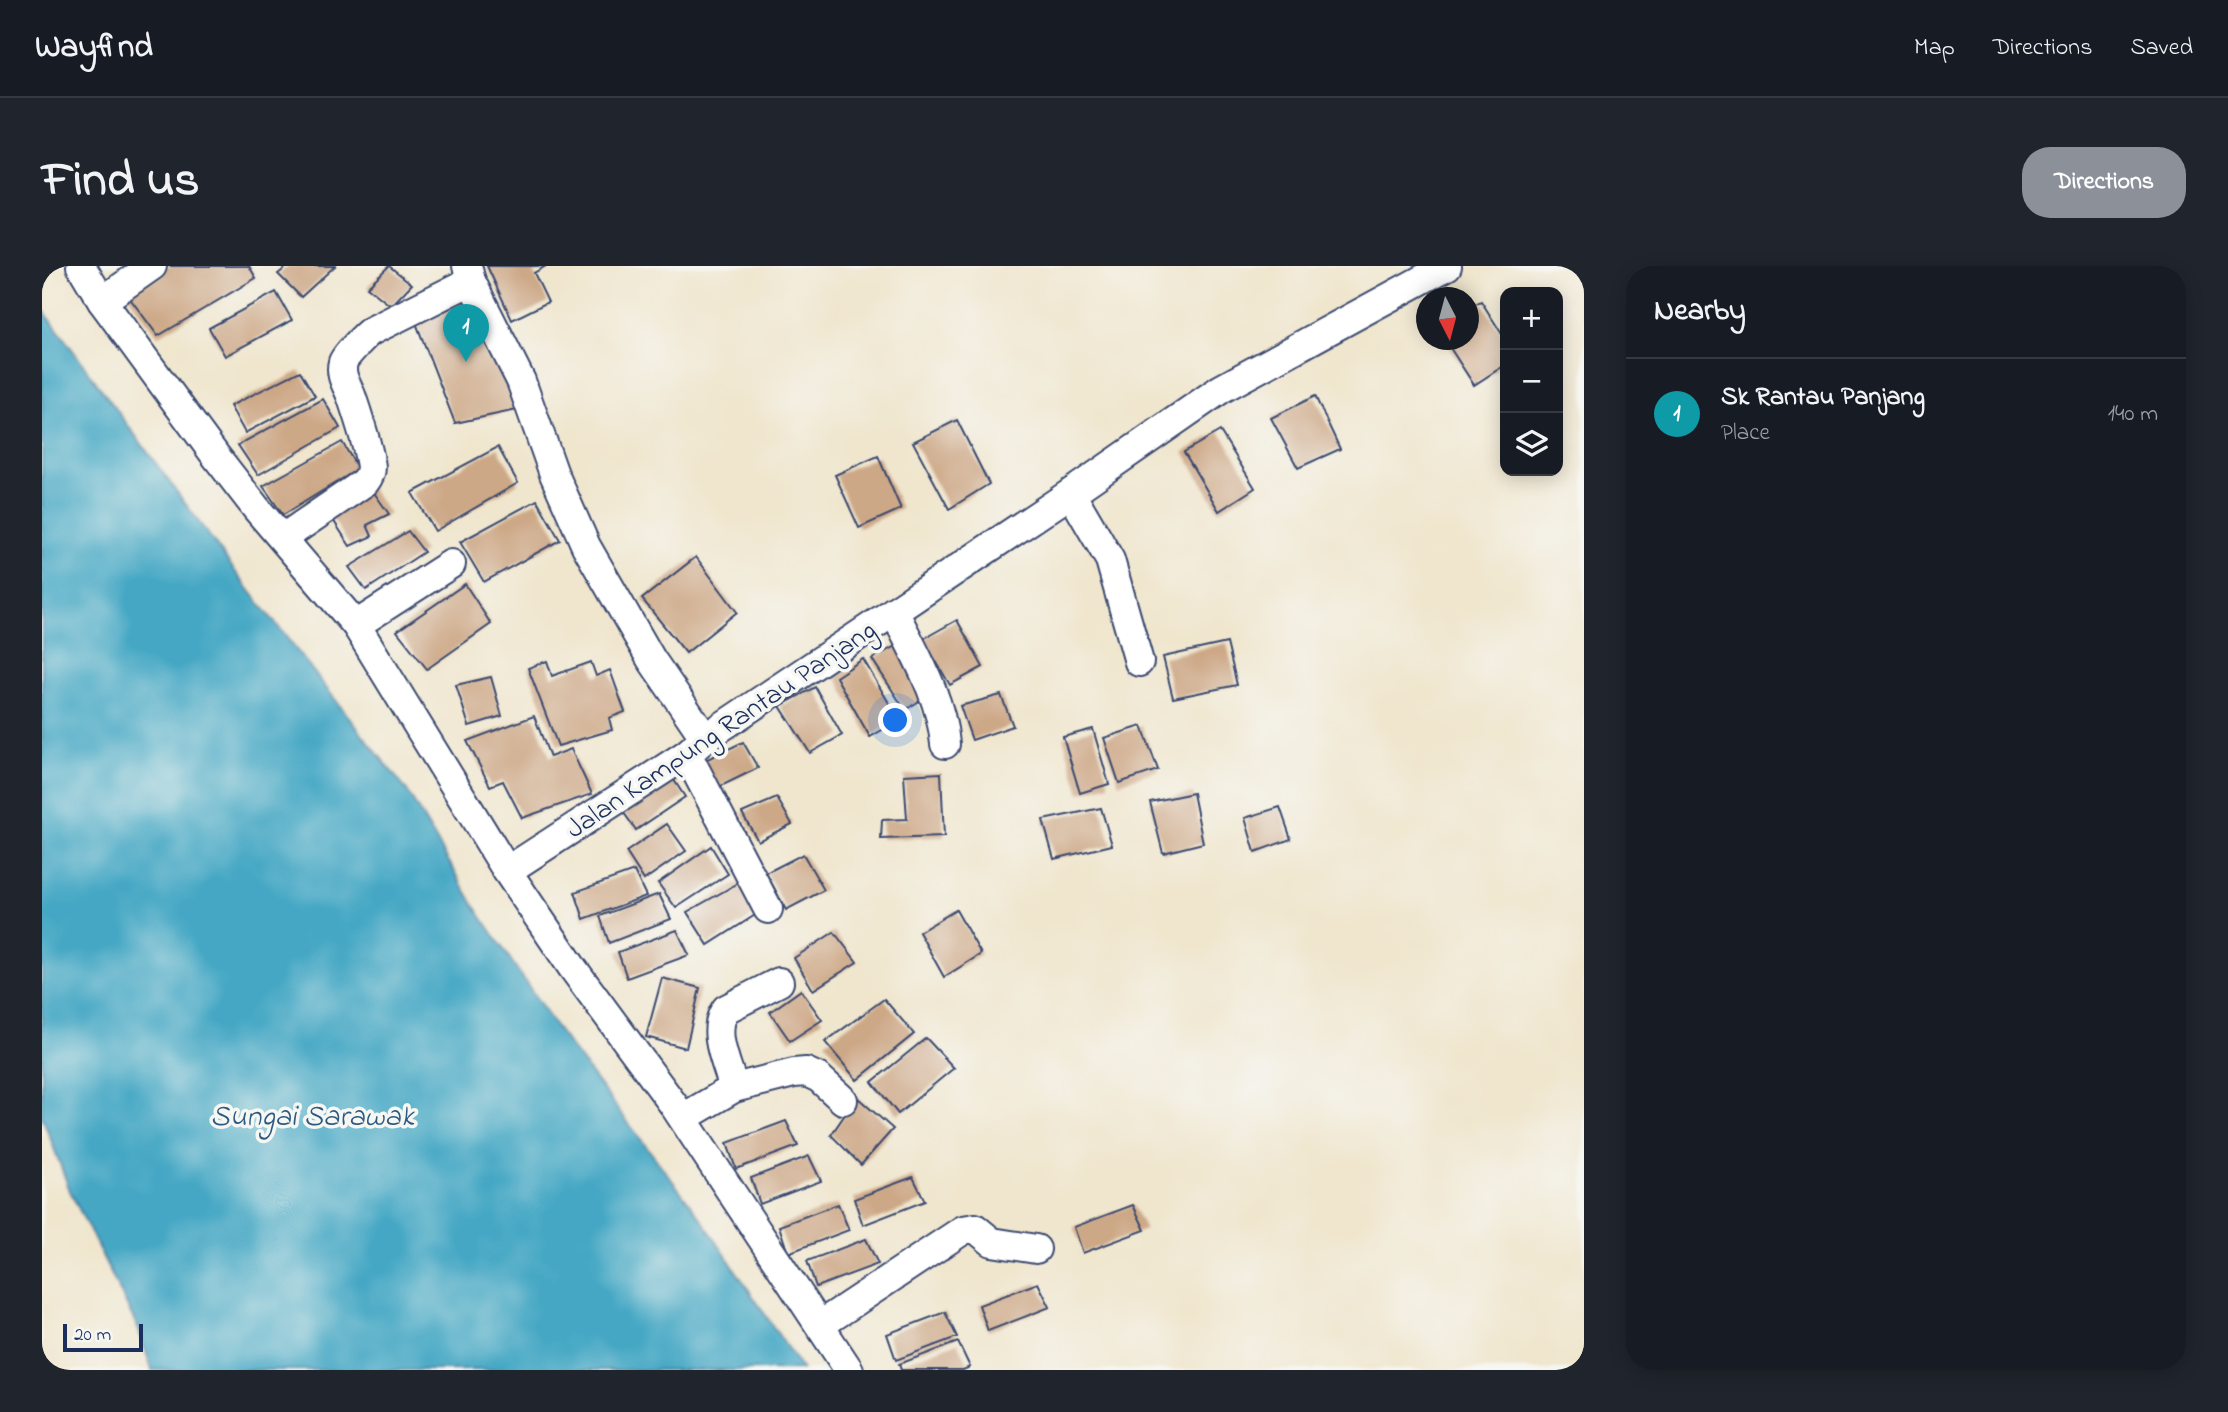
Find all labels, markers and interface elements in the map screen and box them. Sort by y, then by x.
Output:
text: Wayfind [35,24,153,72]
text: Map [1914,31,1955,66]
text: Directions [1993,31,2092,66]
text: Saved [2130,31,2193,66]
text: Find us [42,146,199,218]
button: Directions [2022,147,2186,218]
north arrow [1416,287,1479,350]
map controls [1500,287,1563,476]
button: + [1500,287,1563,350]
text: Nearby [1654,290,1746,334]
pin: 1 [443,304,489,362]
button: − [1500,350,1563,413]
text: Sk Rantau Panjang [1721,379,1925,417]
text: 1 [1673,398,1681,431]
text: 140 m [2108,398,2158,431]
button: layers [1500,413,1563,476]
text: Place [1721,417,1770,450]
street label: Jalan Kampung Rantau Panjang [558,611,885,850]
your location [878,703,912,737]
water label: Sungai Sarawak [210,1096,416,1140]
scale bar [63,1321,144,1353]
text: 20 m [74,1322,111,1349]

